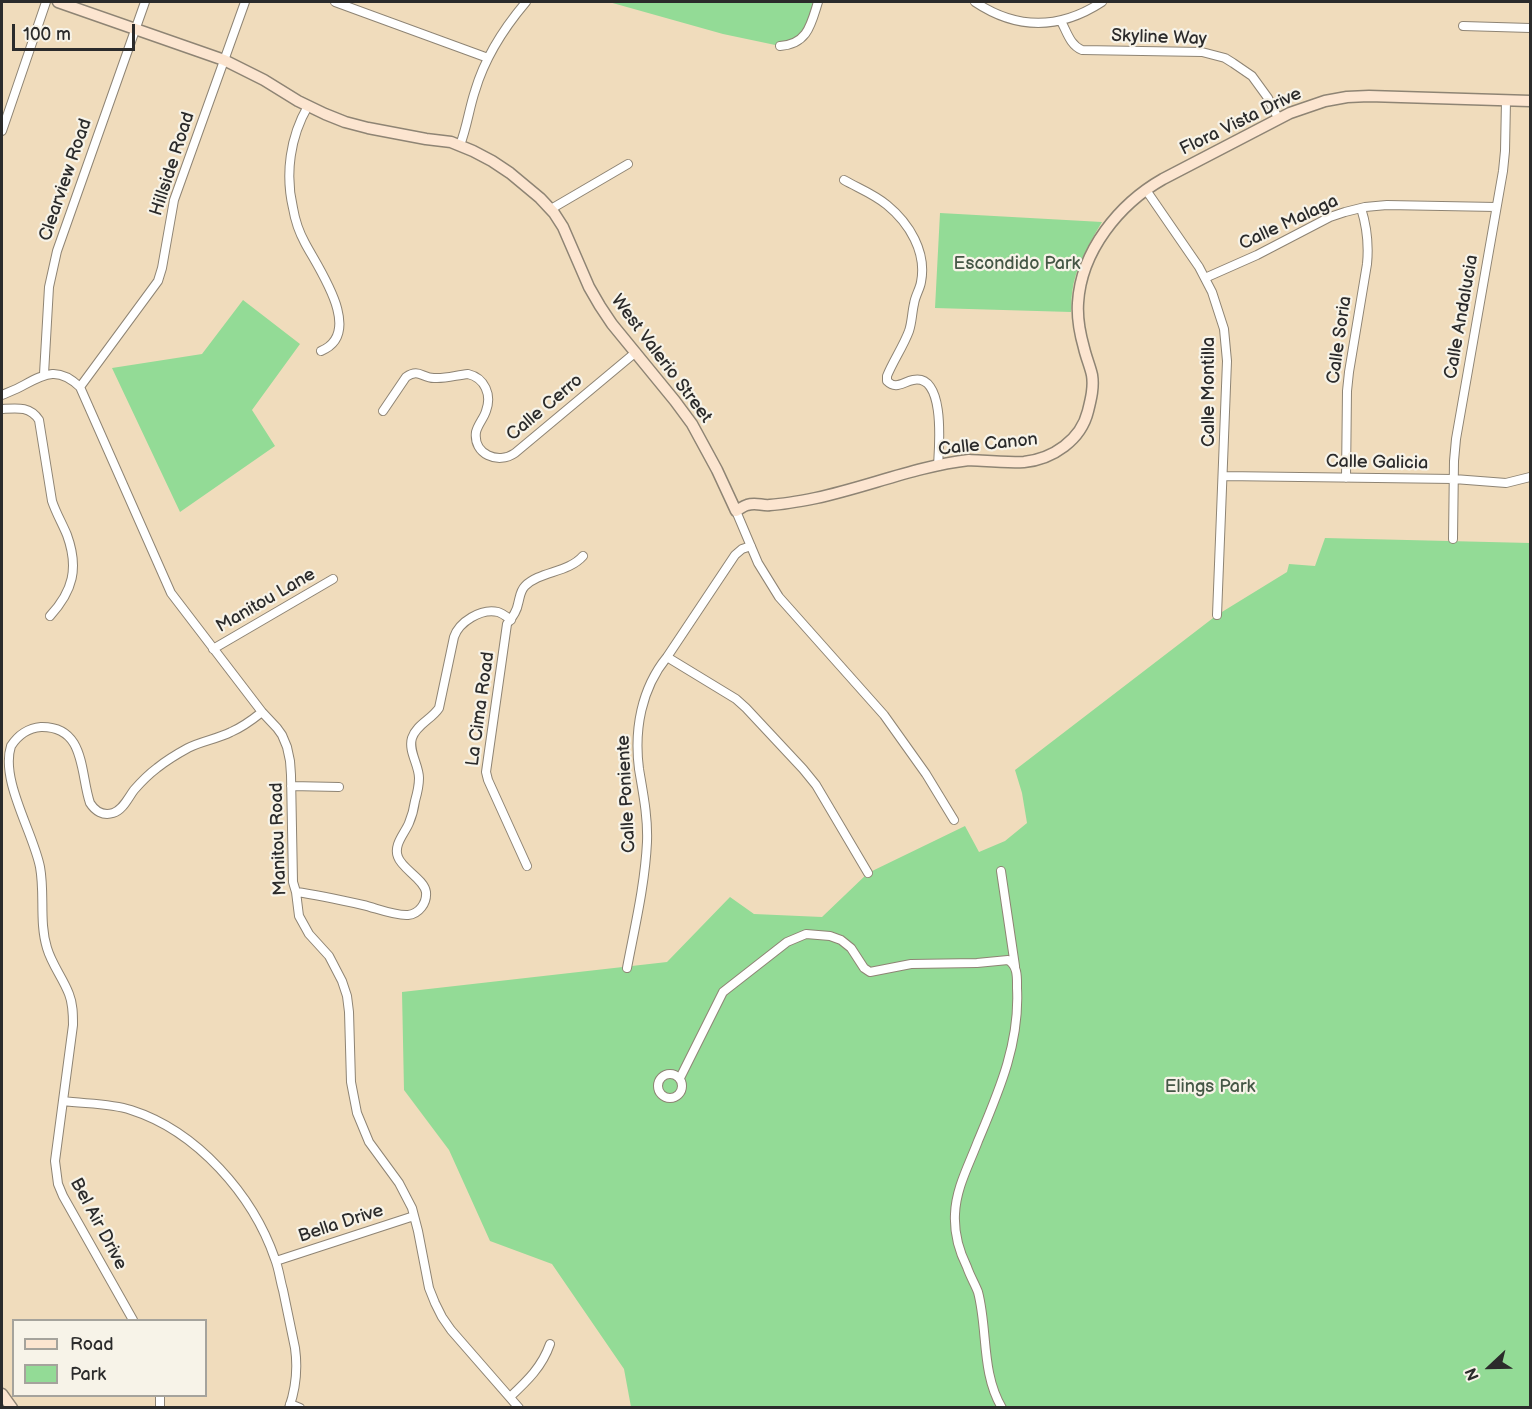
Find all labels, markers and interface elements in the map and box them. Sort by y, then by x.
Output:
scale bar [15,12,138,50]
text: 100 m [23,24,71,45]
street label: Skyline Way [1111,26,1207,50]
street label: Flora Vista Drive [1177,83,1305,161]
street label: Hillside Road [146,109,200,219]
street label: Clearview Road [35,116,97,244]
street label: Calle Malaga [1236,191,1342,255]
park label: Escondido Park [954,253,1080,275]
street label: Calle Andalucia [1440,253,1484,381]
street label: West Valerio Street [606,291,716,427]
street label: Calle Soria [1323,295,1357,385]
street label: Calle Montilla [1198,337,1220,447]
street label: Calle Cerro [503,370,587,446]
street label: Calle Canon [937,429,1039,461]
street label: Calle Galicia [1326,451,1428,475]
street label: Manitou Lane [213,564,319,638]
street label: La Cima Road [462,650,500,768]
street label: Calle Poniente [613,734,641,854]
street label: Manitou Road [266,782,292,896]
park label: Elings Park [1165,1076,1255,1098]
street label: Bel Air Drive [65,1174,131,1274]
street label: Bella Drive [296,1200,386,1248]
legend [12,1319,207,1397]
text: Road [70,1334,114,1355]
north arrow [1460,1337,1520,1397]
text: Park [70,1364,106,1385]
text: N [1462,1365,1484,1383]

